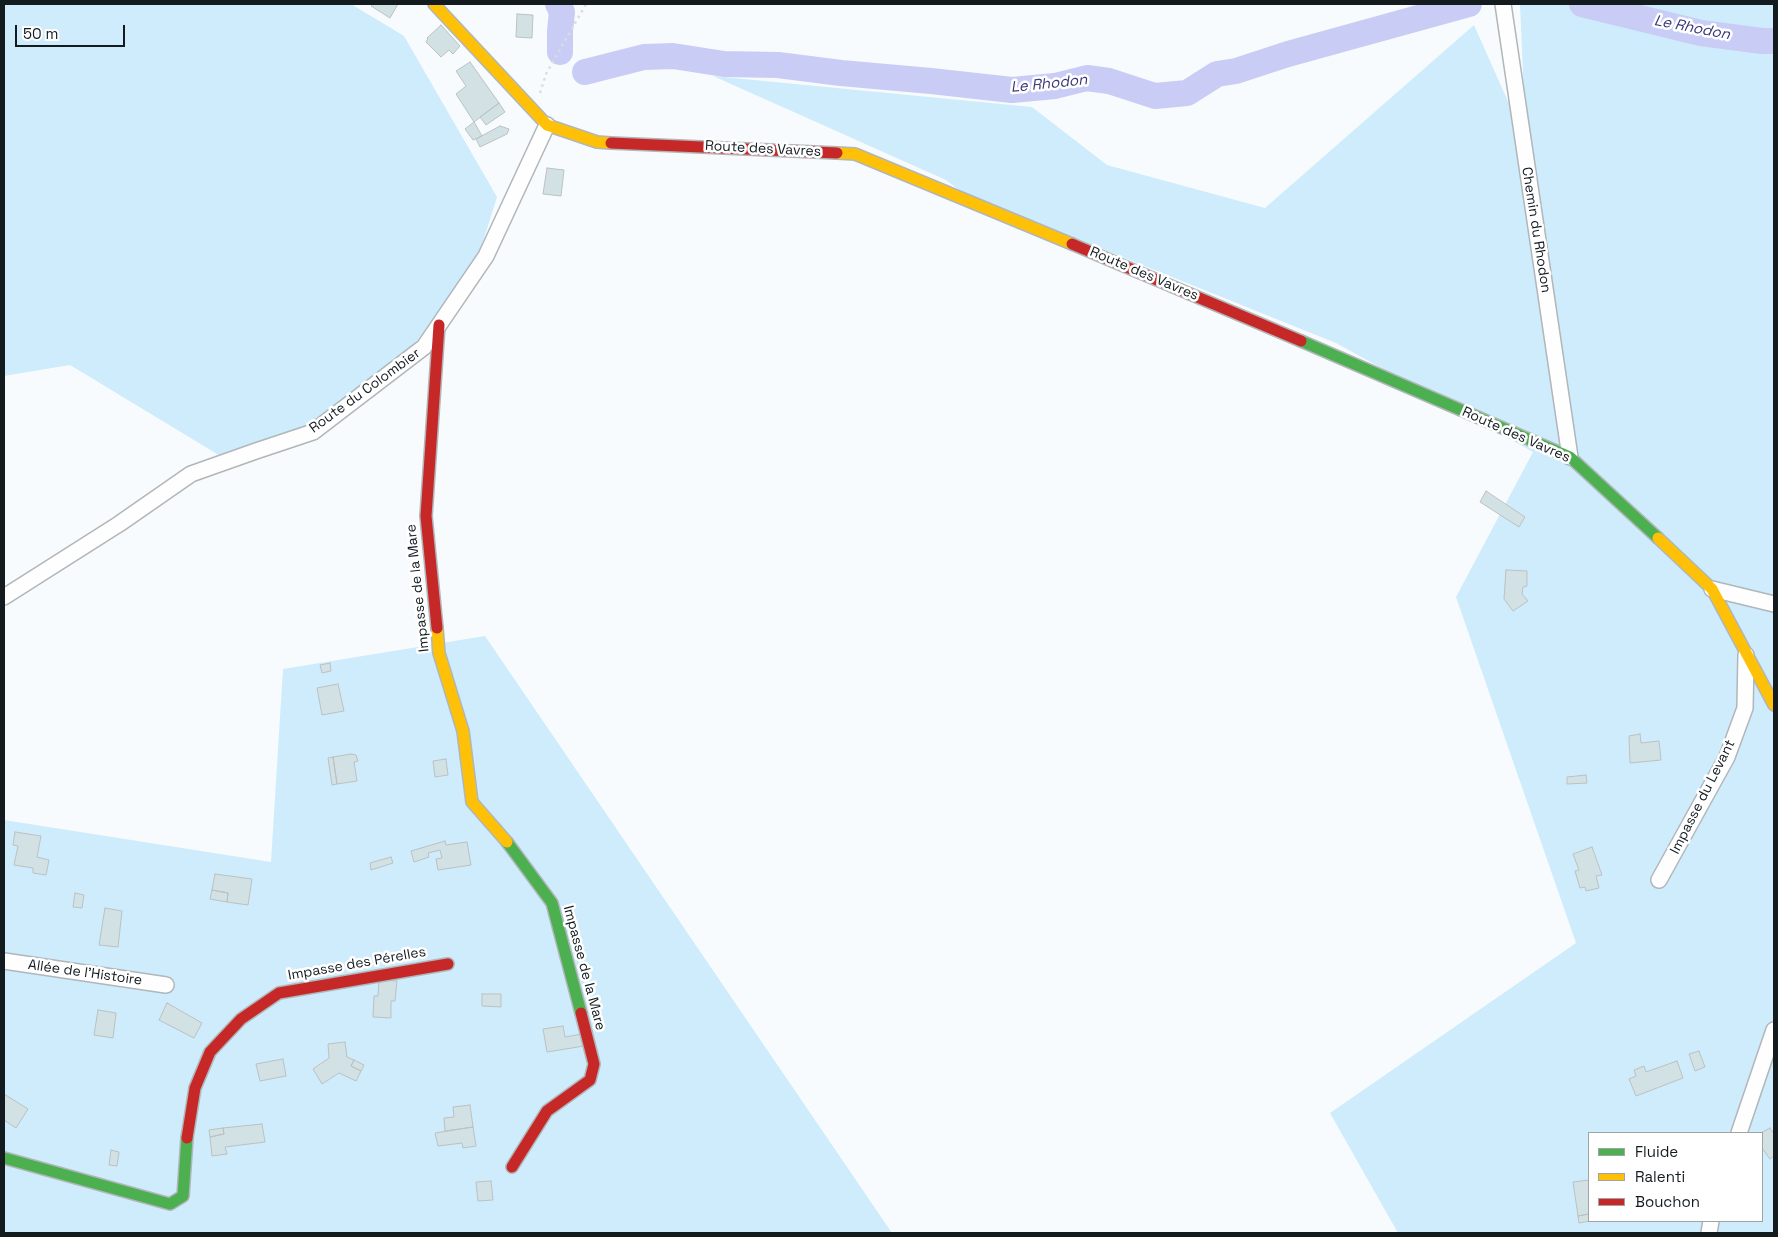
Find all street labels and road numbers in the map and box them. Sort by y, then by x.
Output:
street label: Route des Vavres [704,138,822,160]
street label: Chemin du Rhodon [1518,166,1554,294]
street label: Route des Vavres [1087,244,1201,304]
street label: Route du Colombier [306,345,424,437]
street label: Route des Vavres [1459,404,1573,466]
street label: Impasse de la Mare [403,523,433,653]
street label: Impasse du Levant [1667,737,1739,857]
street label: Impasse de la Mare [559,904,609,1032]
street label: Impasse des Pérelles [287,944,427,984]
street label: Allée de l'Histoire [27,957,143,989]

